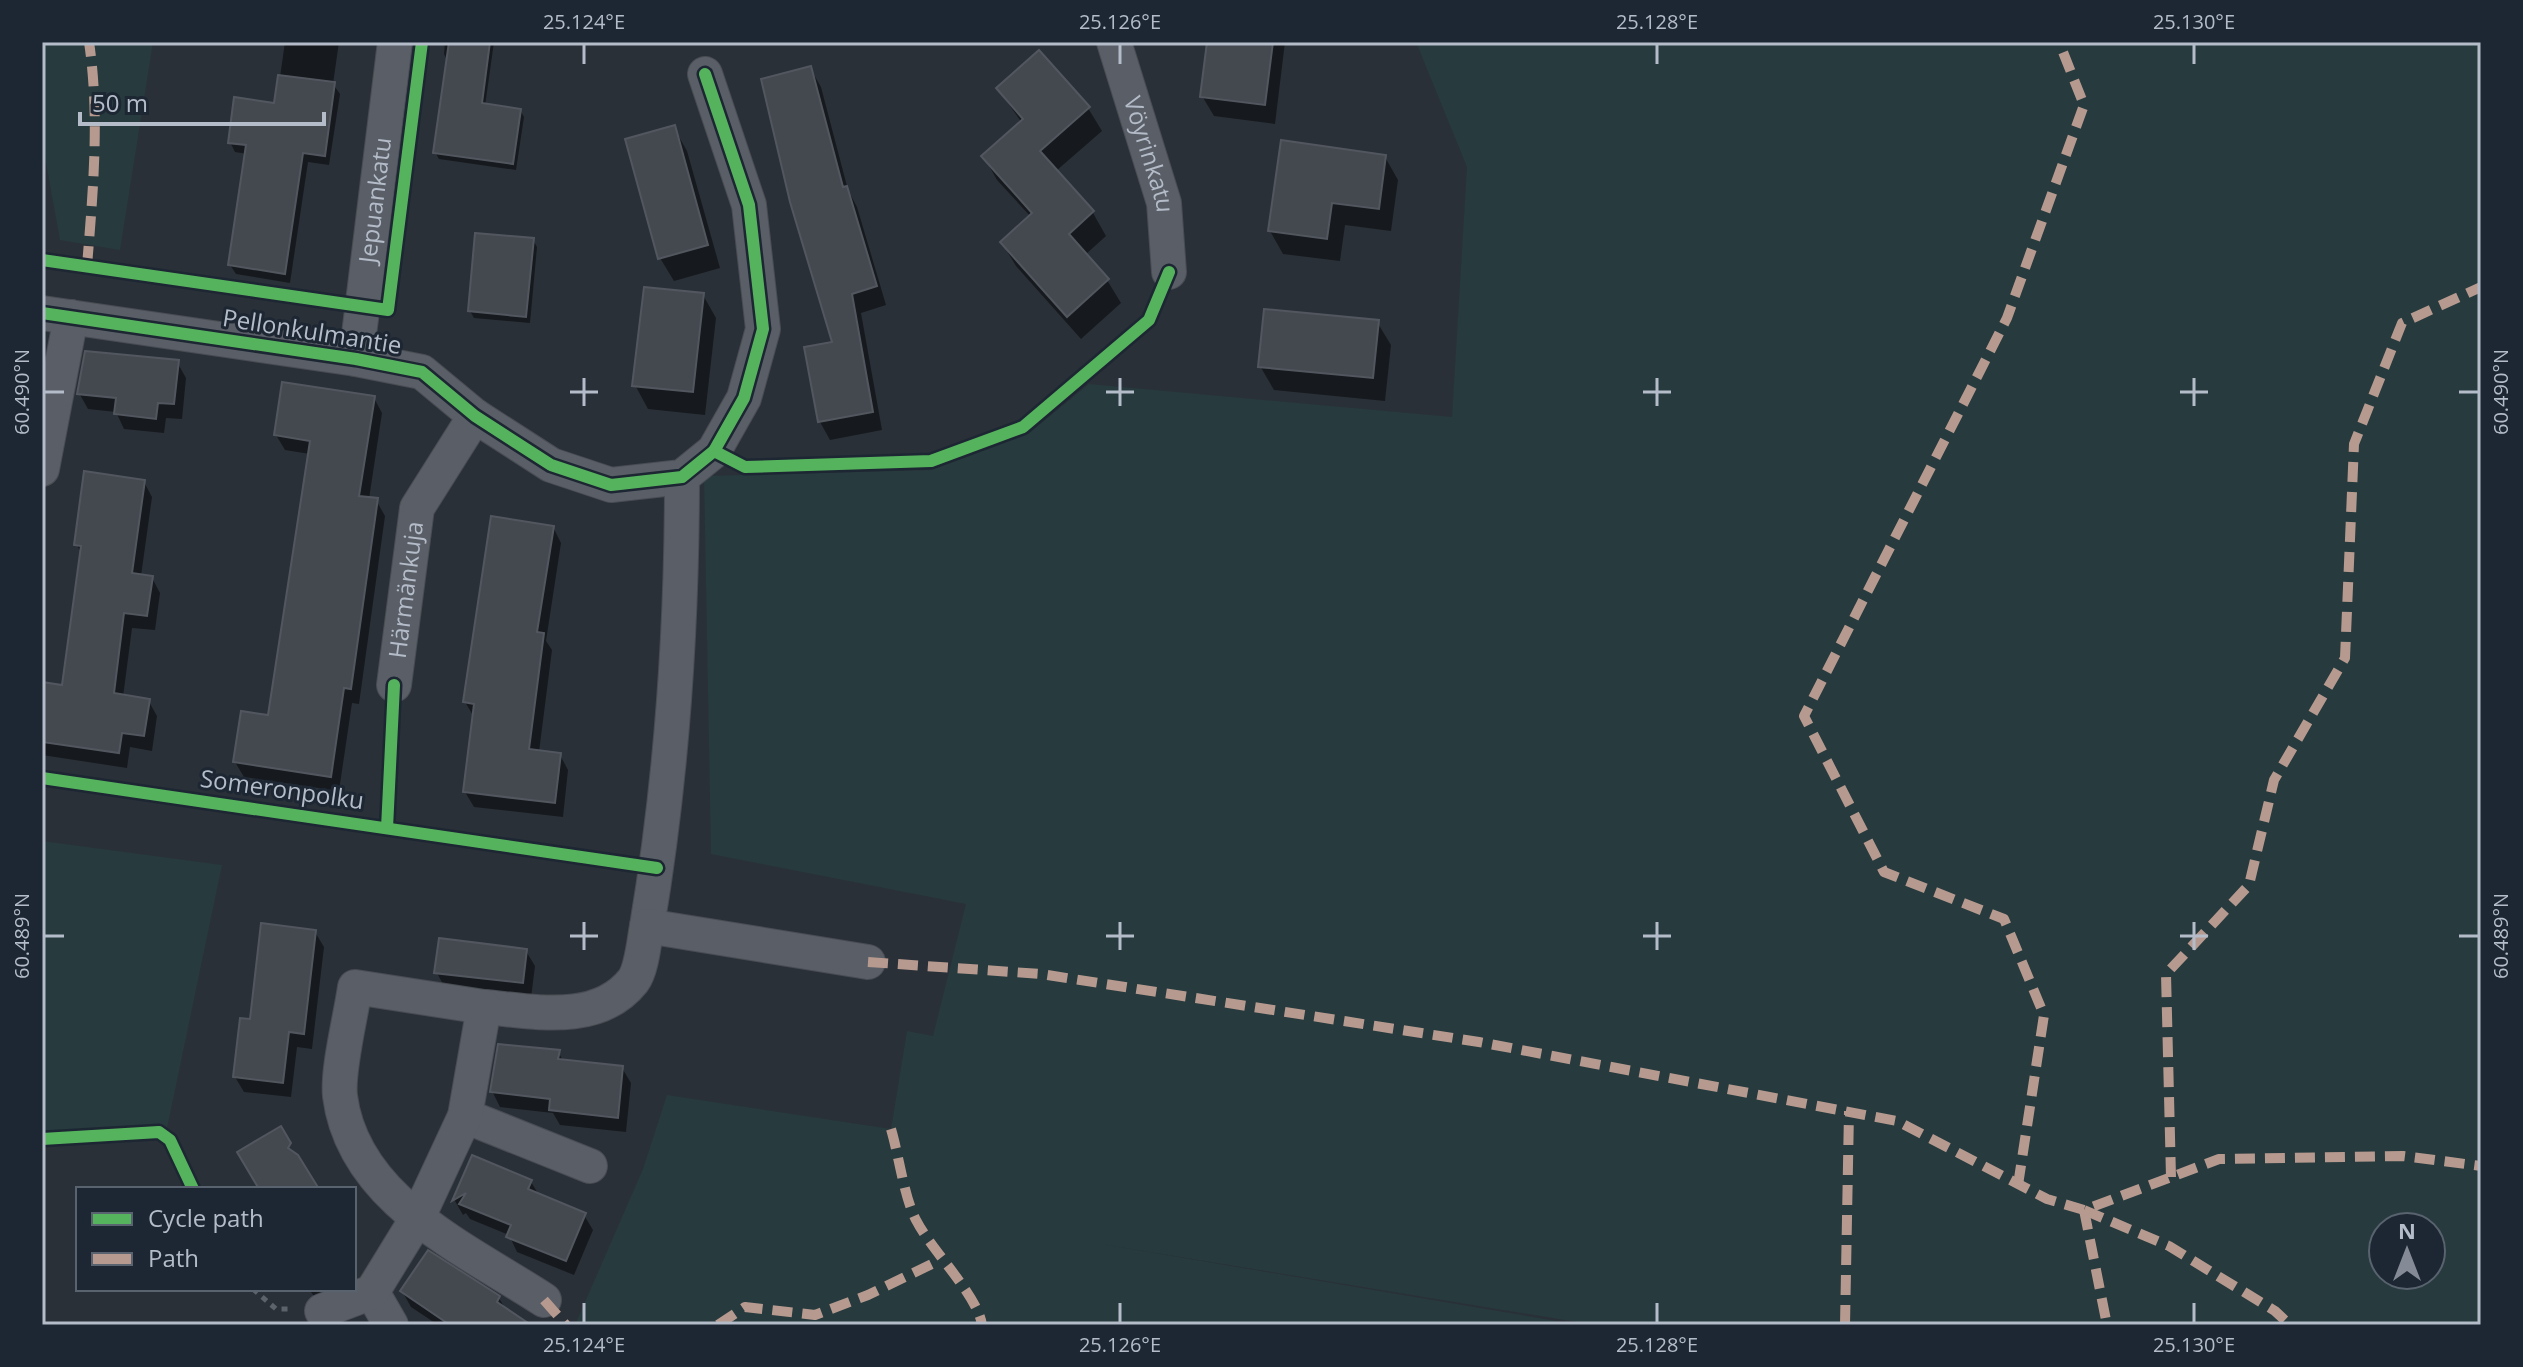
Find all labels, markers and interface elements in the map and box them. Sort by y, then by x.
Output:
text: 25.124°E [543,8,625,35]
text: 25.126°E [1079,8,1161,35]
text: 25.128°E [1616,8,1698,35]
text: 25.130°E [2153,8,2235,35]
scale bar [80,76,324,126]
text: 50 m [92,86,148,119]
street label: Vöyrinkatu [1117,92,1183,214]
street label: Jepuankatu [350,135,398,267]
street label: Pellonkulmantie [220,300,404,361]
text: 60.490°N [8,349,35,435]
text: 60.490°N [2487,349,2514,435]
street label: Härmänkuja [380,519,430,660]
street label: Someronpolku [198,761,366,816]
text: 60.489°N [8,893,35,979]
text: 60.489°N [2487,893,2514,979]
legend [76,1187,356,1291]
text: Cycle path [148,1201,264,1234]
north arrow [2367,1211,2447,1291]
text: N [2398,1215,2416,1245]
text: Path [148,1241,199,1274]
text: 25.124°E [543,1331,625,1358]
text: 25.126°E [1079,1331,1161,1358]
text: 25.128°E [1616,1331,1698,1358]
text: 25.130°E [2153,1331,2235,1358]

